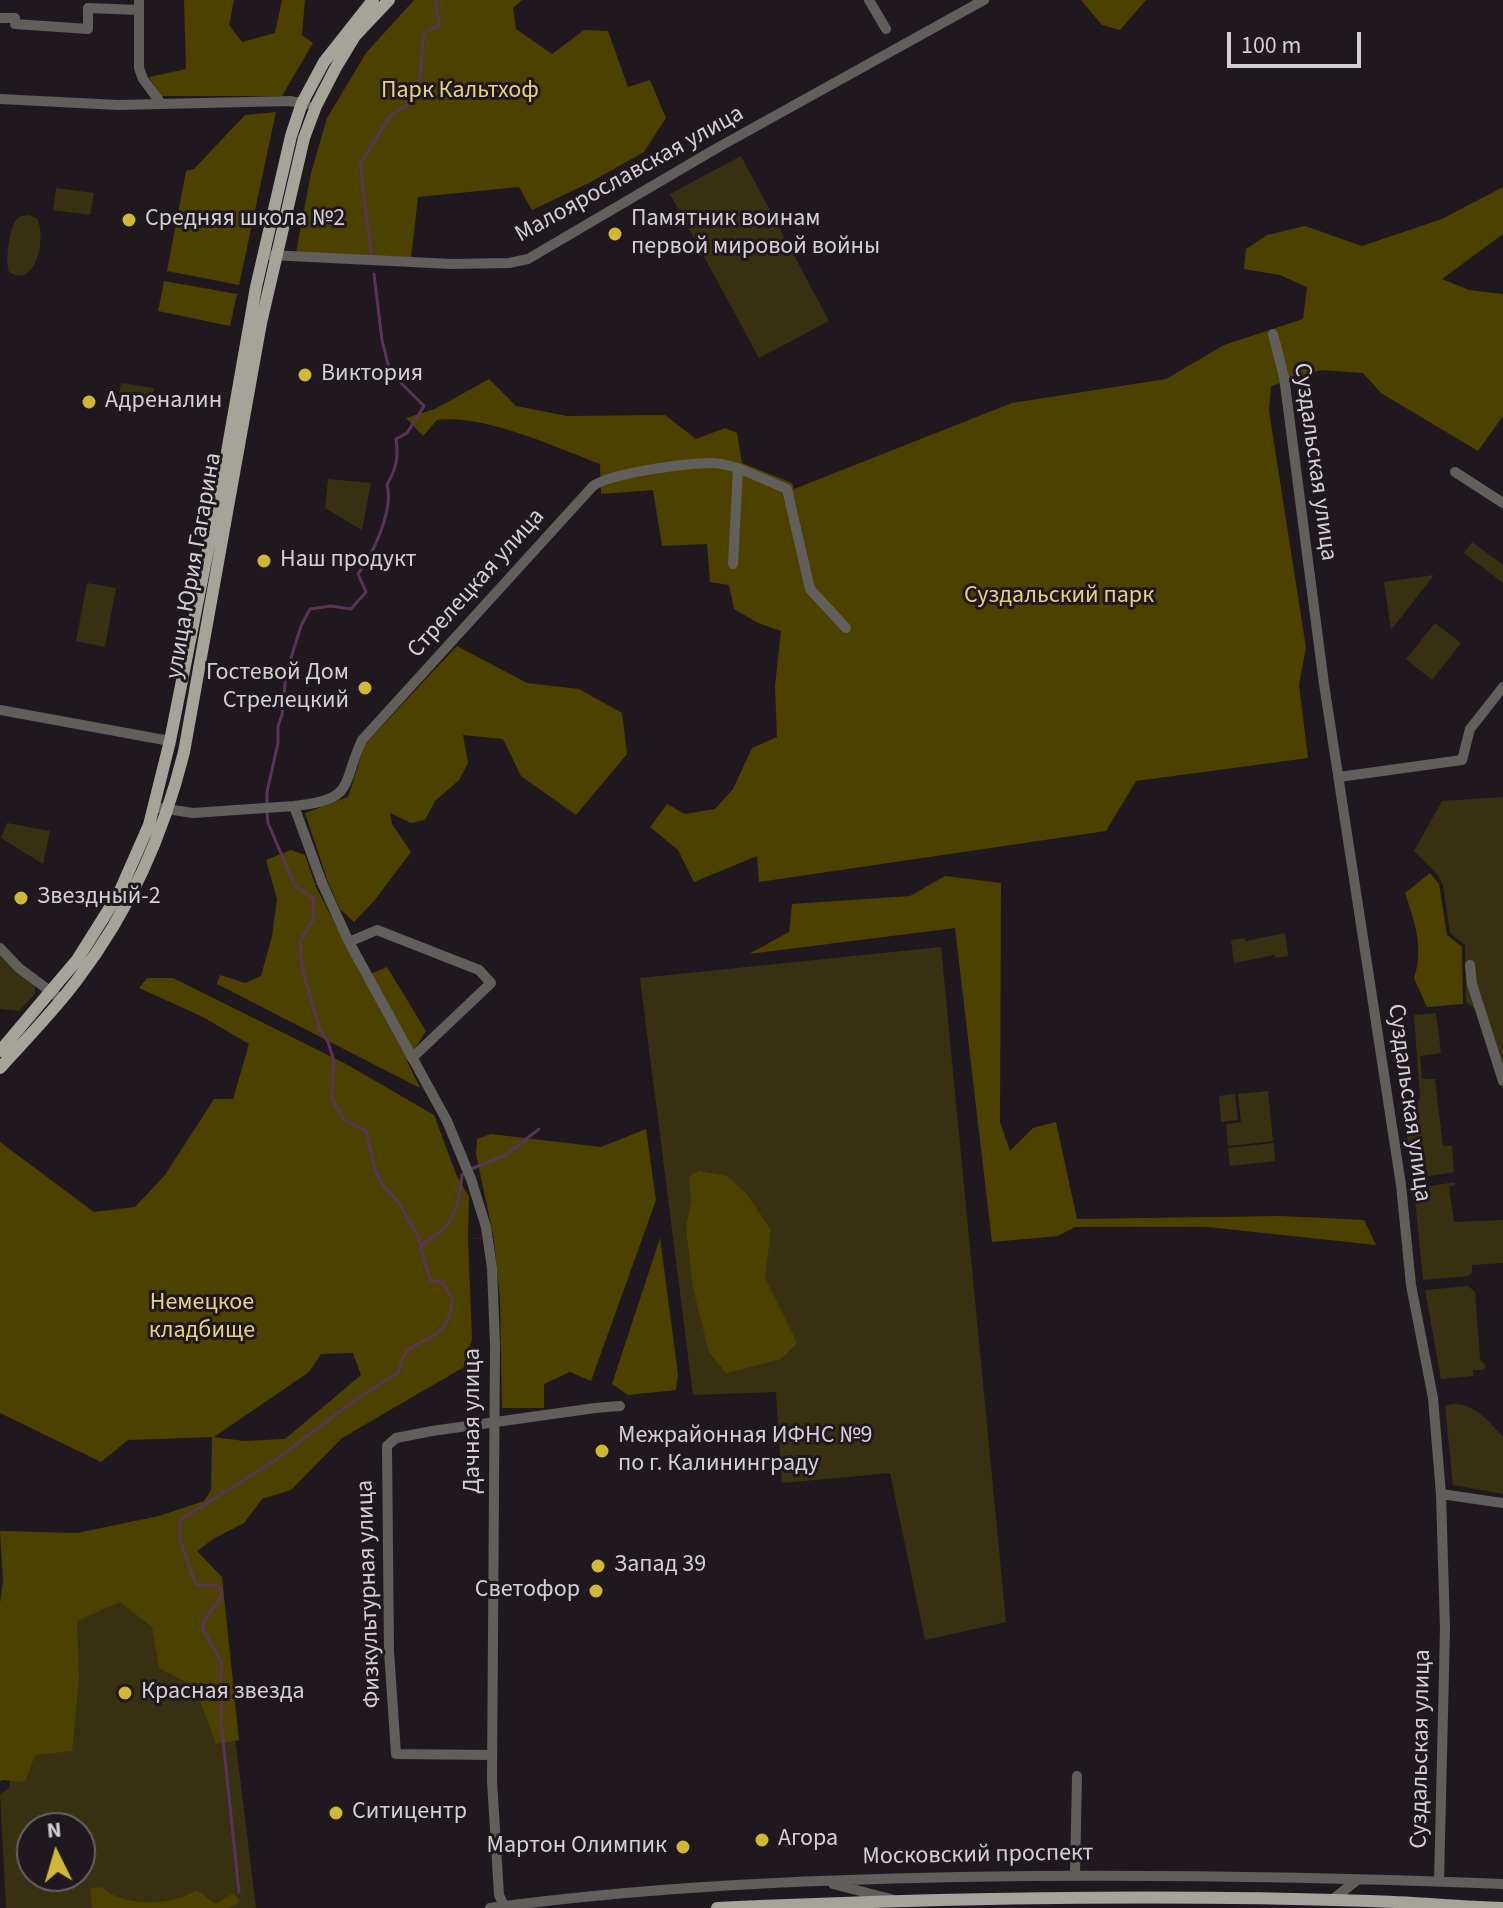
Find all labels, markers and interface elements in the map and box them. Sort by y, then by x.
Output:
scale bar [1231,16,1365,66]
text: 100 m [1241,28,1301,63]
park label: Парк Кальтхоф [381,78,539,106]
street label: Малоярославская улица [511,100,749,250]
place label: Средняя школа №2 [145,206,345,234]
place label: Памятник воинам первой мировой войны [631,206,880,262]
marker: Средняя школа №2 [120,211,138,229]
marker: Памятник воинам первой мировой войны [606,225,624,243]
place label: Виктория [321,361,423,389]
street label: Суздальская улица [1286,361,1342,563]
marker: Виктория [296,366,314,384]
place label: Адреналин [105,388,222,416]
marker: Адреналин [80,393,98,411]
street label: улица Юрия Гагарина [161,451,229,681]
street label: Стрелецкая улица [402,503,552,665]
place label: Наш продукт [280,547,417,575]
marker: Наш продукт [255,552,273,570]
park label: Суздальский парк [964,583,1154,611]
place label: Гостевой Дом Стрелецкий [206,660,349,716]
marker: Гостевой Дом Стрелецкий [356,679,374,697]
place label: Звездный-2 [37,884,161,912]
marker: Звездный-2 [12,889,30,907]
street label: Суздальская улица [1380,1002,1436,1204]
park label: Немецкое кладбище [149,1290,255,1346]
street label: Дачная улица [460,1348,488,1494]
place label: Межрайонная ИФНС №9 по г. Калининграду [618,1423,873,1479]
marker: Межрайонная ИФНС №9 по г. Калининграду [593,1442,611,1460]
street label: Физкультурная улица [352,1479,388,1709]
place label: Запад 39 [614,1552,706,1580]
marker: Запад 39 [589,1557,607,1575]
place label: Светофор [475,1577,580,1605]
marker: Светофор [587,1582,605,1600]
street label: Суздальская улица [1406,1649,1438,1849]
place label: Красная звезда [141,1679,305,1707]
marker: Красная звезда [116,1684,134,1702]
place label: Ситицентр [352,1799,467,1827]
marker: Ситицентр [327,1804,345,1822]
north arrow [16,1812,96,1892]
text: N [45,1814,63,1847]
place label: Агора [778,1826,838,1854]
marker: Агора [753,1831,771,1849]
place label: Мартон Олимпик [487,1833,667,1861]
marker: Мартон Олимпик [674,1838,692,1856]
street label: Московский проспект [862,1840,1094,1872]

